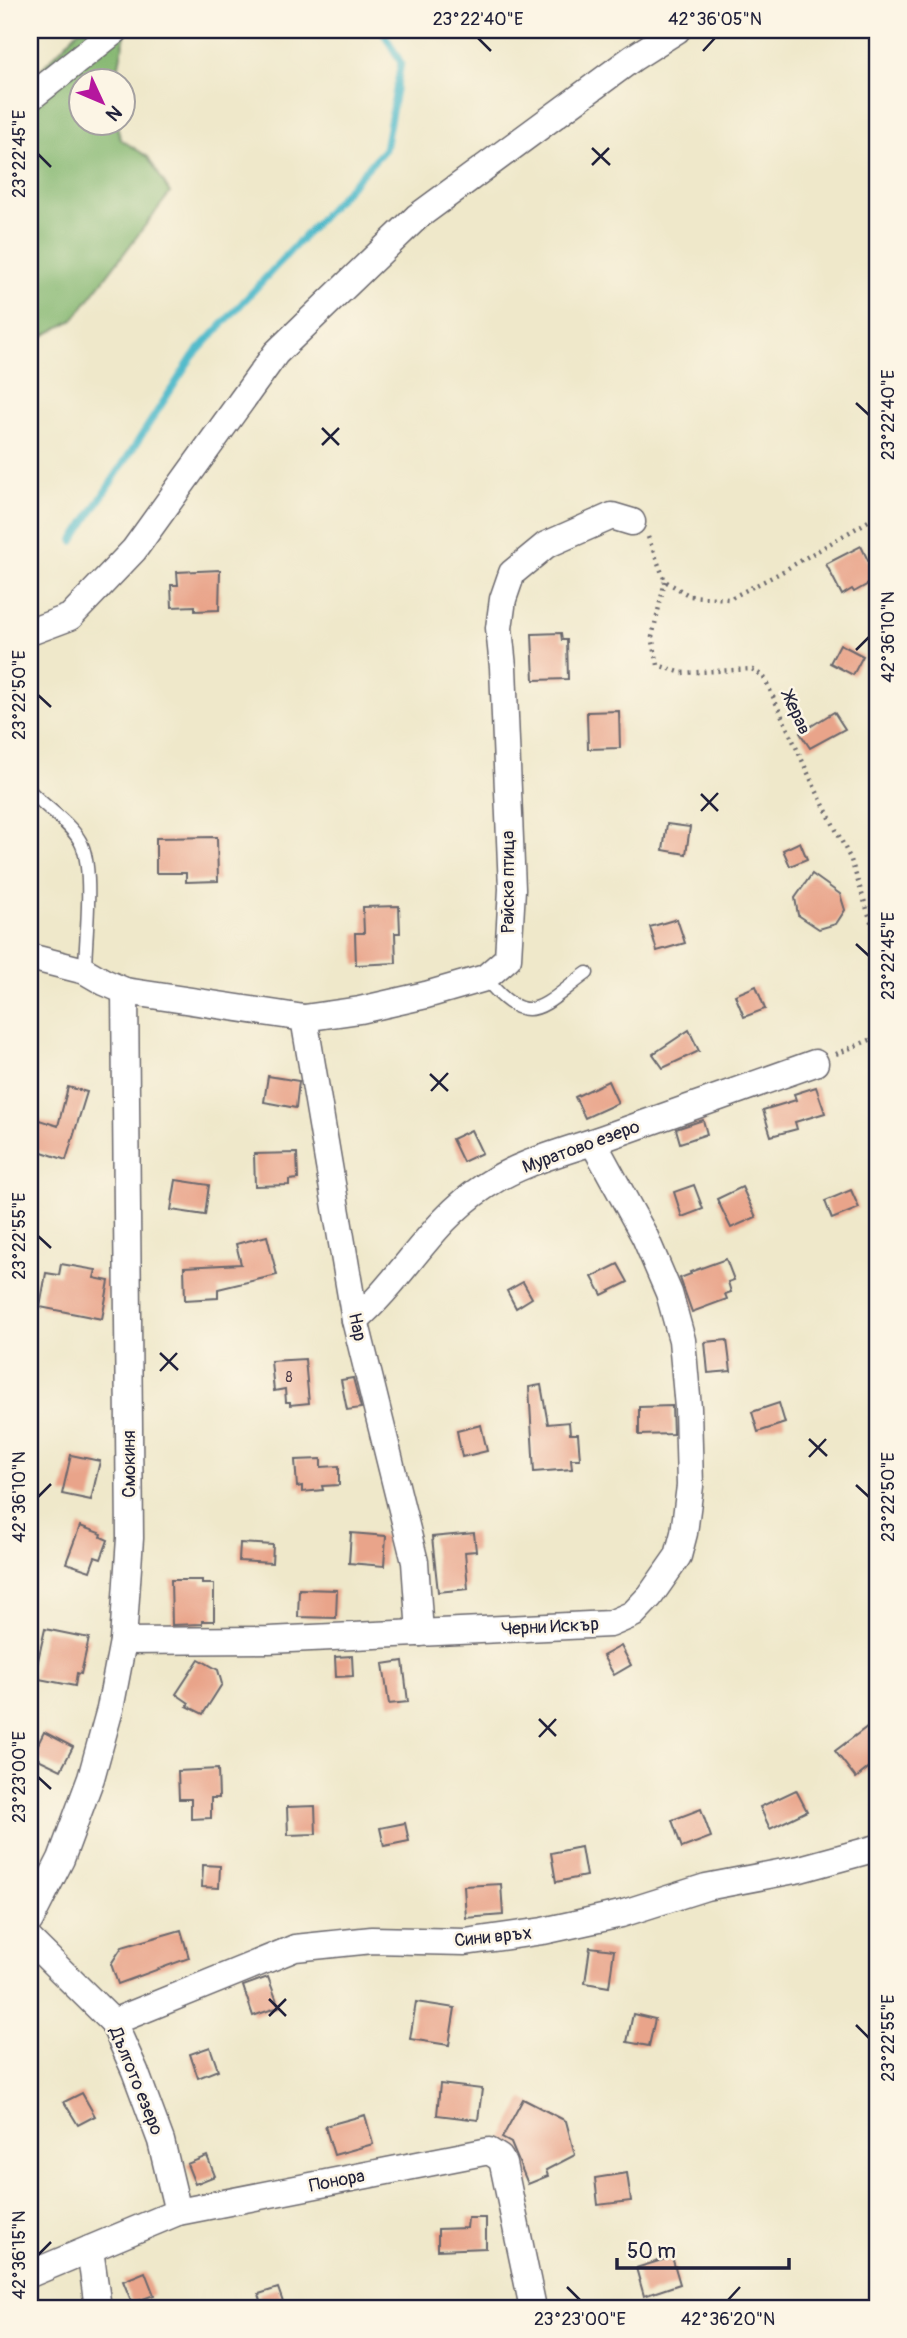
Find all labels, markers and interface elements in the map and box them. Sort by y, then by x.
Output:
text: 23°22'40"E [433,8,523,31]
text: 42°36'05"N [668,8,762,31]
north arrow [66,66,136,136]
text: N [100,100,127,126]
text: 23°22'45"E [8,110,31,198]
text: 23°22'40"E [877,370,900,460]
text: 42°36'10"N [877,591,900,683]
text: 23°22'50"E [8,650,31,740]
street label: Жерав [775,685,816,738]
street label: Райска птица [497,831,520,933]
text: 23°22'45"E [877,912,900,1000]
street label: Муратово езеро [519,1115,643,1179]
text: 23°22'55"E [8,1192,31,1280]
street label: Нар [343,1311,371,1343]
house number: 8 [285,1369,293,1386]
street label: Смокиня [118,1430,141,1498]
text: 42°36'10"N [8,1451,31,1543]
text: 23°22'50"E [877,1452,900,1542]
street label: Черни Искър [500,1613,600,1641]
text: 23°23'00"E [8,1731,31,1823]
street label: Сини връх [453,1922,533,1952]
text: 23°22'55"E [877,1994,900,2082]
street label: Дългото езеро [104,2023,168,2139]
street label: Понора [307,2164,367,2198]
text: 42°36'15"N [8,2211,31,2299]
scale bar [617,2226,788,2270]
text: 50 m [627,2238,676,2265]
text: 23°23'00"E [534,2308,626,2331]
text: 42°36'20"N [681,2308,775,2331]

